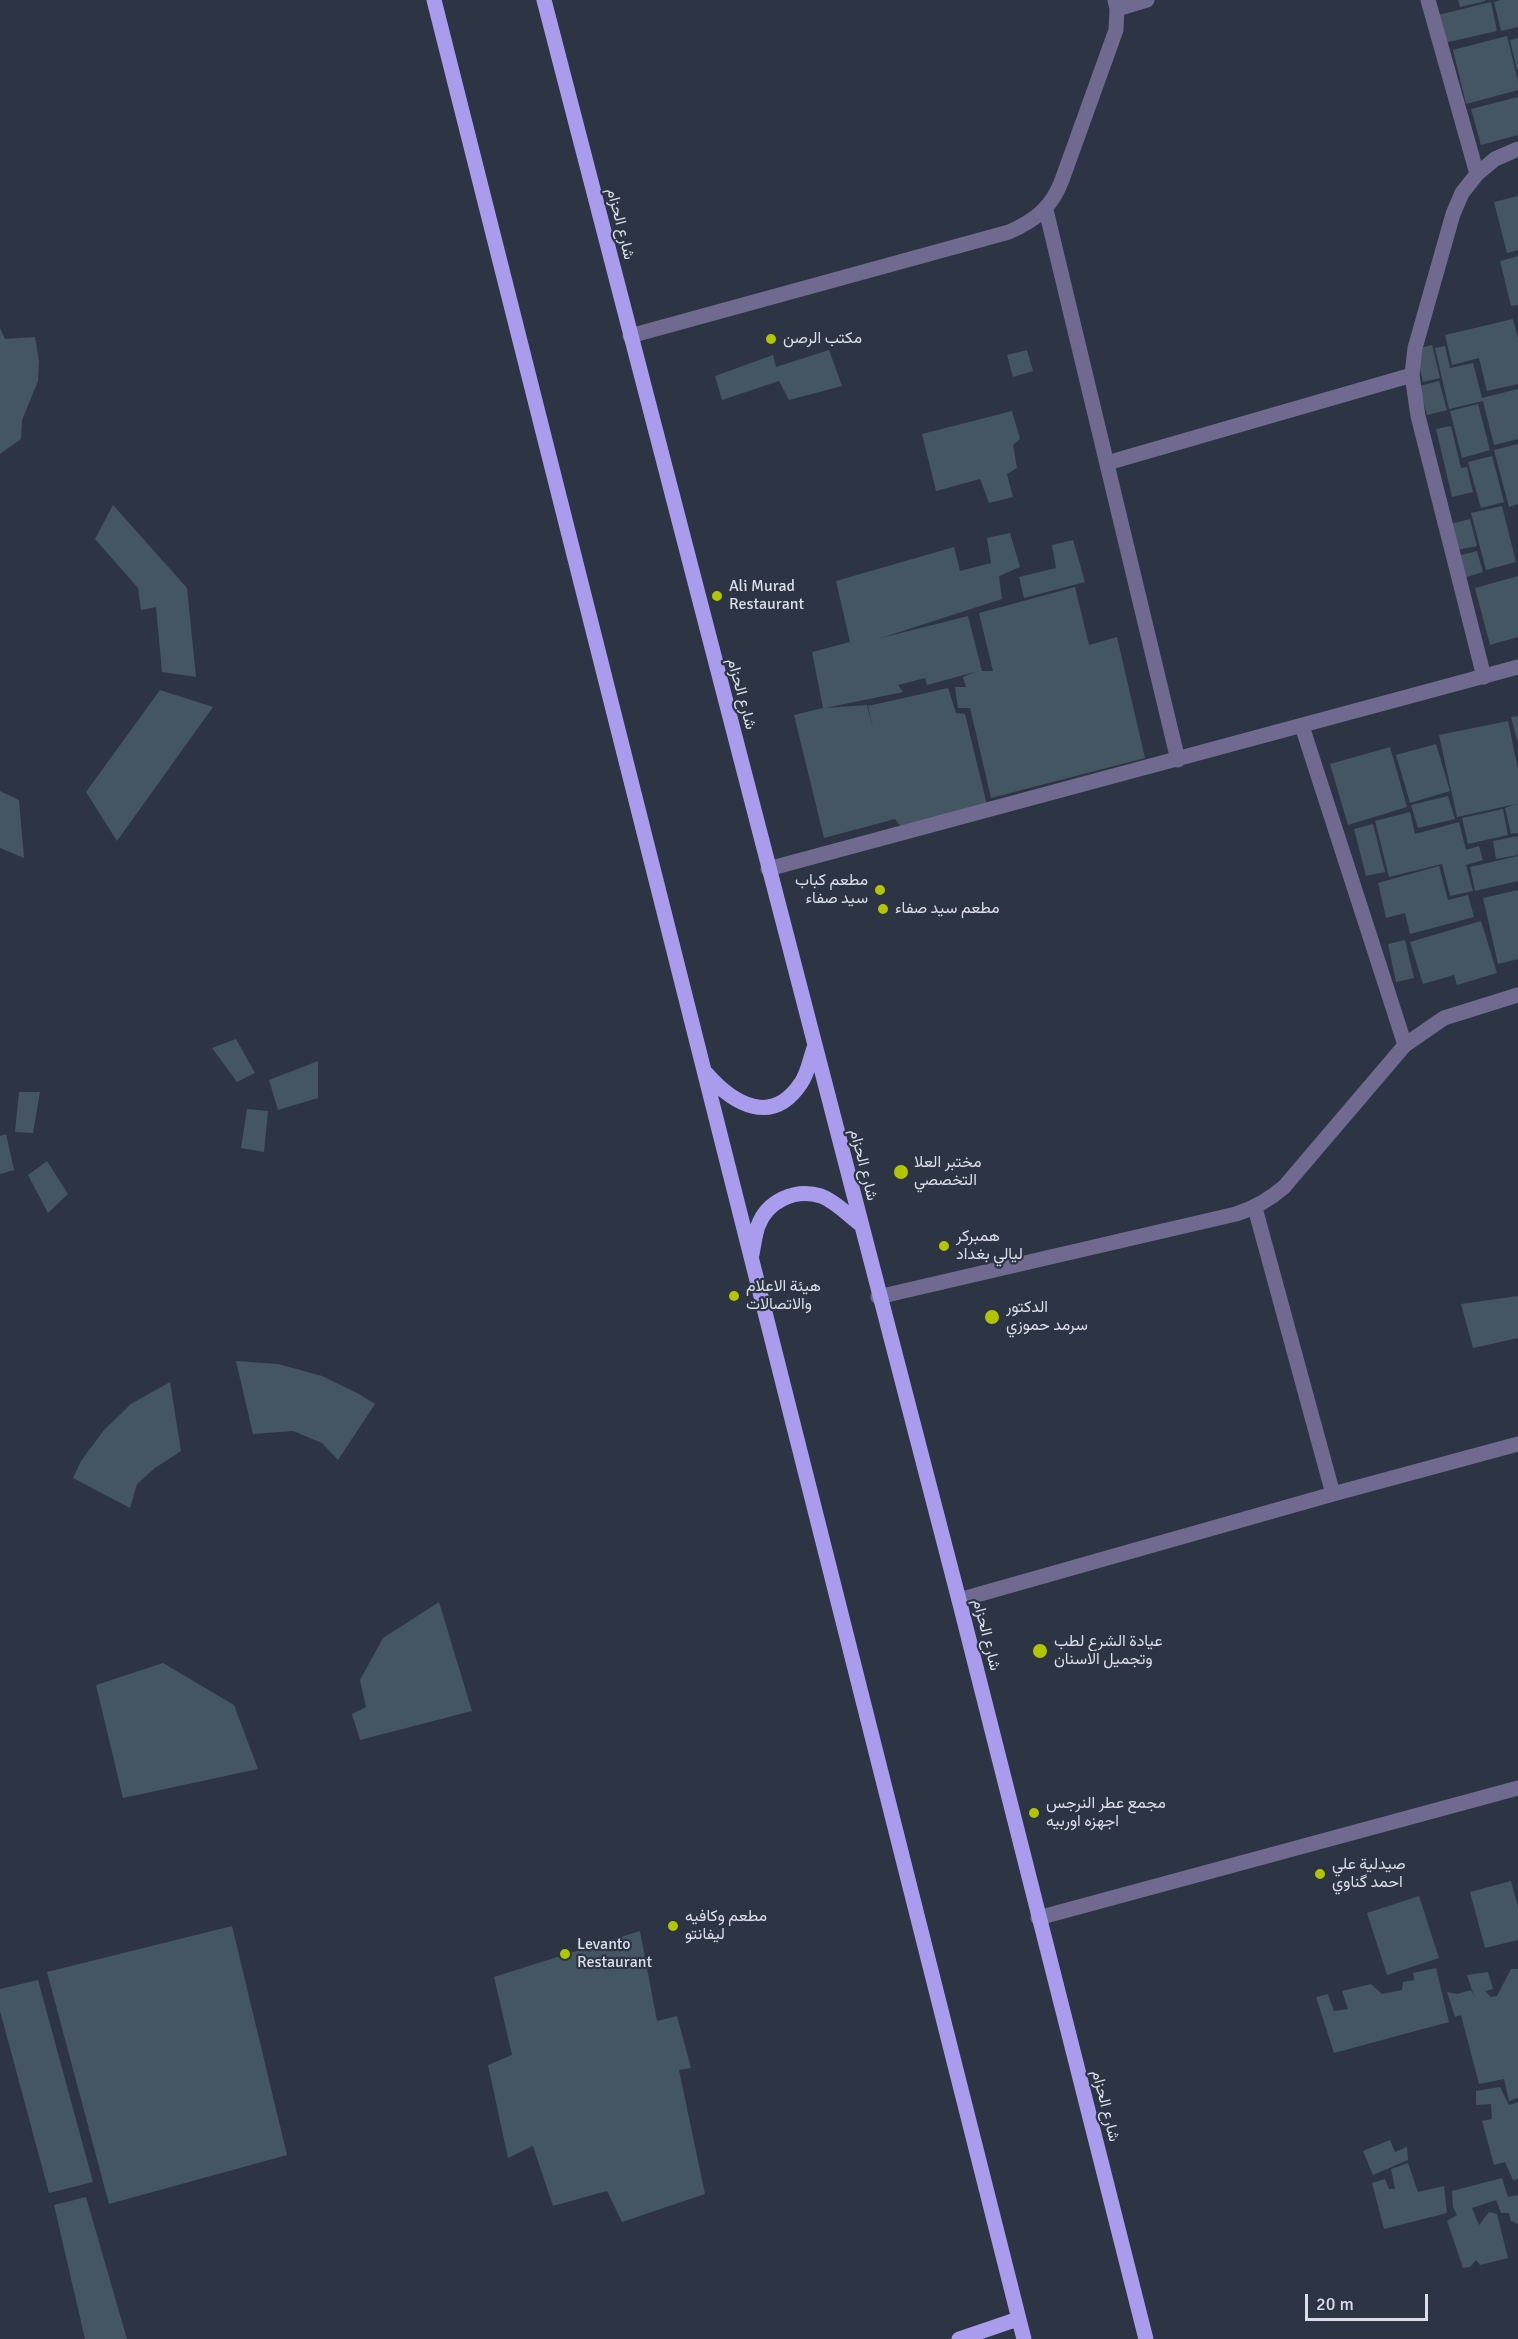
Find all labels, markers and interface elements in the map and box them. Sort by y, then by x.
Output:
street label: شارع الحزام [602,186,638,262]
place label: مكتب الرصن [783,329,862,349]
marker: مكتب الرصن [764,332,778,346]
place label: Ali Murad Restaurant [729,577,804,615]
marker: Ali Murad Restaurant [710,589,724,603]
street label: شارع الحزام [722,656,760,732]
place label: مطعم كباب سيد صفاء [795,871,868,909]
marker: مطعم كباب سيد صفاء [873,883,887,897]
place label: مطعم سيد صفاء [895,899,1000,919]
marker: مطعم سيد صفاء [876,902,890,916]
street label: شارع الحزام [845,1127,881,1203]
place label: مختبر العلا التخصصي [914,1153,982,1191]
marker: مختبر العلا التخصصي [892,1163,910,1181]
place label: همبركر ليالي بغداد [956,1227,1023,1265]
marker: همبركر ليالي بغداد [937,1239,951,1253]
place label: هيئة الاعلام والاتصالات [746,1277,821,1315]
marker: هيئة الاعلام والاتصالات [727,1289,741,1303]
place label: الدكتور سرمد حموزي [1006,1298,1088,1336]
marker: الدكتور سرمد حموزي [983,1308,1001,1326]
street label: شارع الحزام [968,1597,1004,1673]
place label: عيادة الشرع لطب وتجميل الاسنان [1054,1632,1163,1670]
marker: عيادة الشرع لطب وتجميل الاسنان [1031,1642,1049,1660]
place label: مجمع عطر النرجس اجهزه اوربيه [1046,1794,1166,1832]
marker: مجمع عطر النرجس اجهزه اوربيه [1027,1806,1041,1820]
place label: صيدلية علي احمد گناوي [1332,1855,1406,1893]
marker: صيدلية علي احمد گناوي [1313,1867,1327,1881]
place label: مطعم وكافيه ليفانتو [685,1907,767,1945]
marker: مطعم وكافيه ليفانتو [666,1919,680,1933]
place label: Levanto Restaurant [577,1935,652,1973]
marker: Levanto Restaurant [558,1947,572,1961]
street label: شارع الحزام [1087,2068,1123,2144]
scale bar [1308,2282,1431,2320]
text: 20 m [1316,2293,1354,2315]

